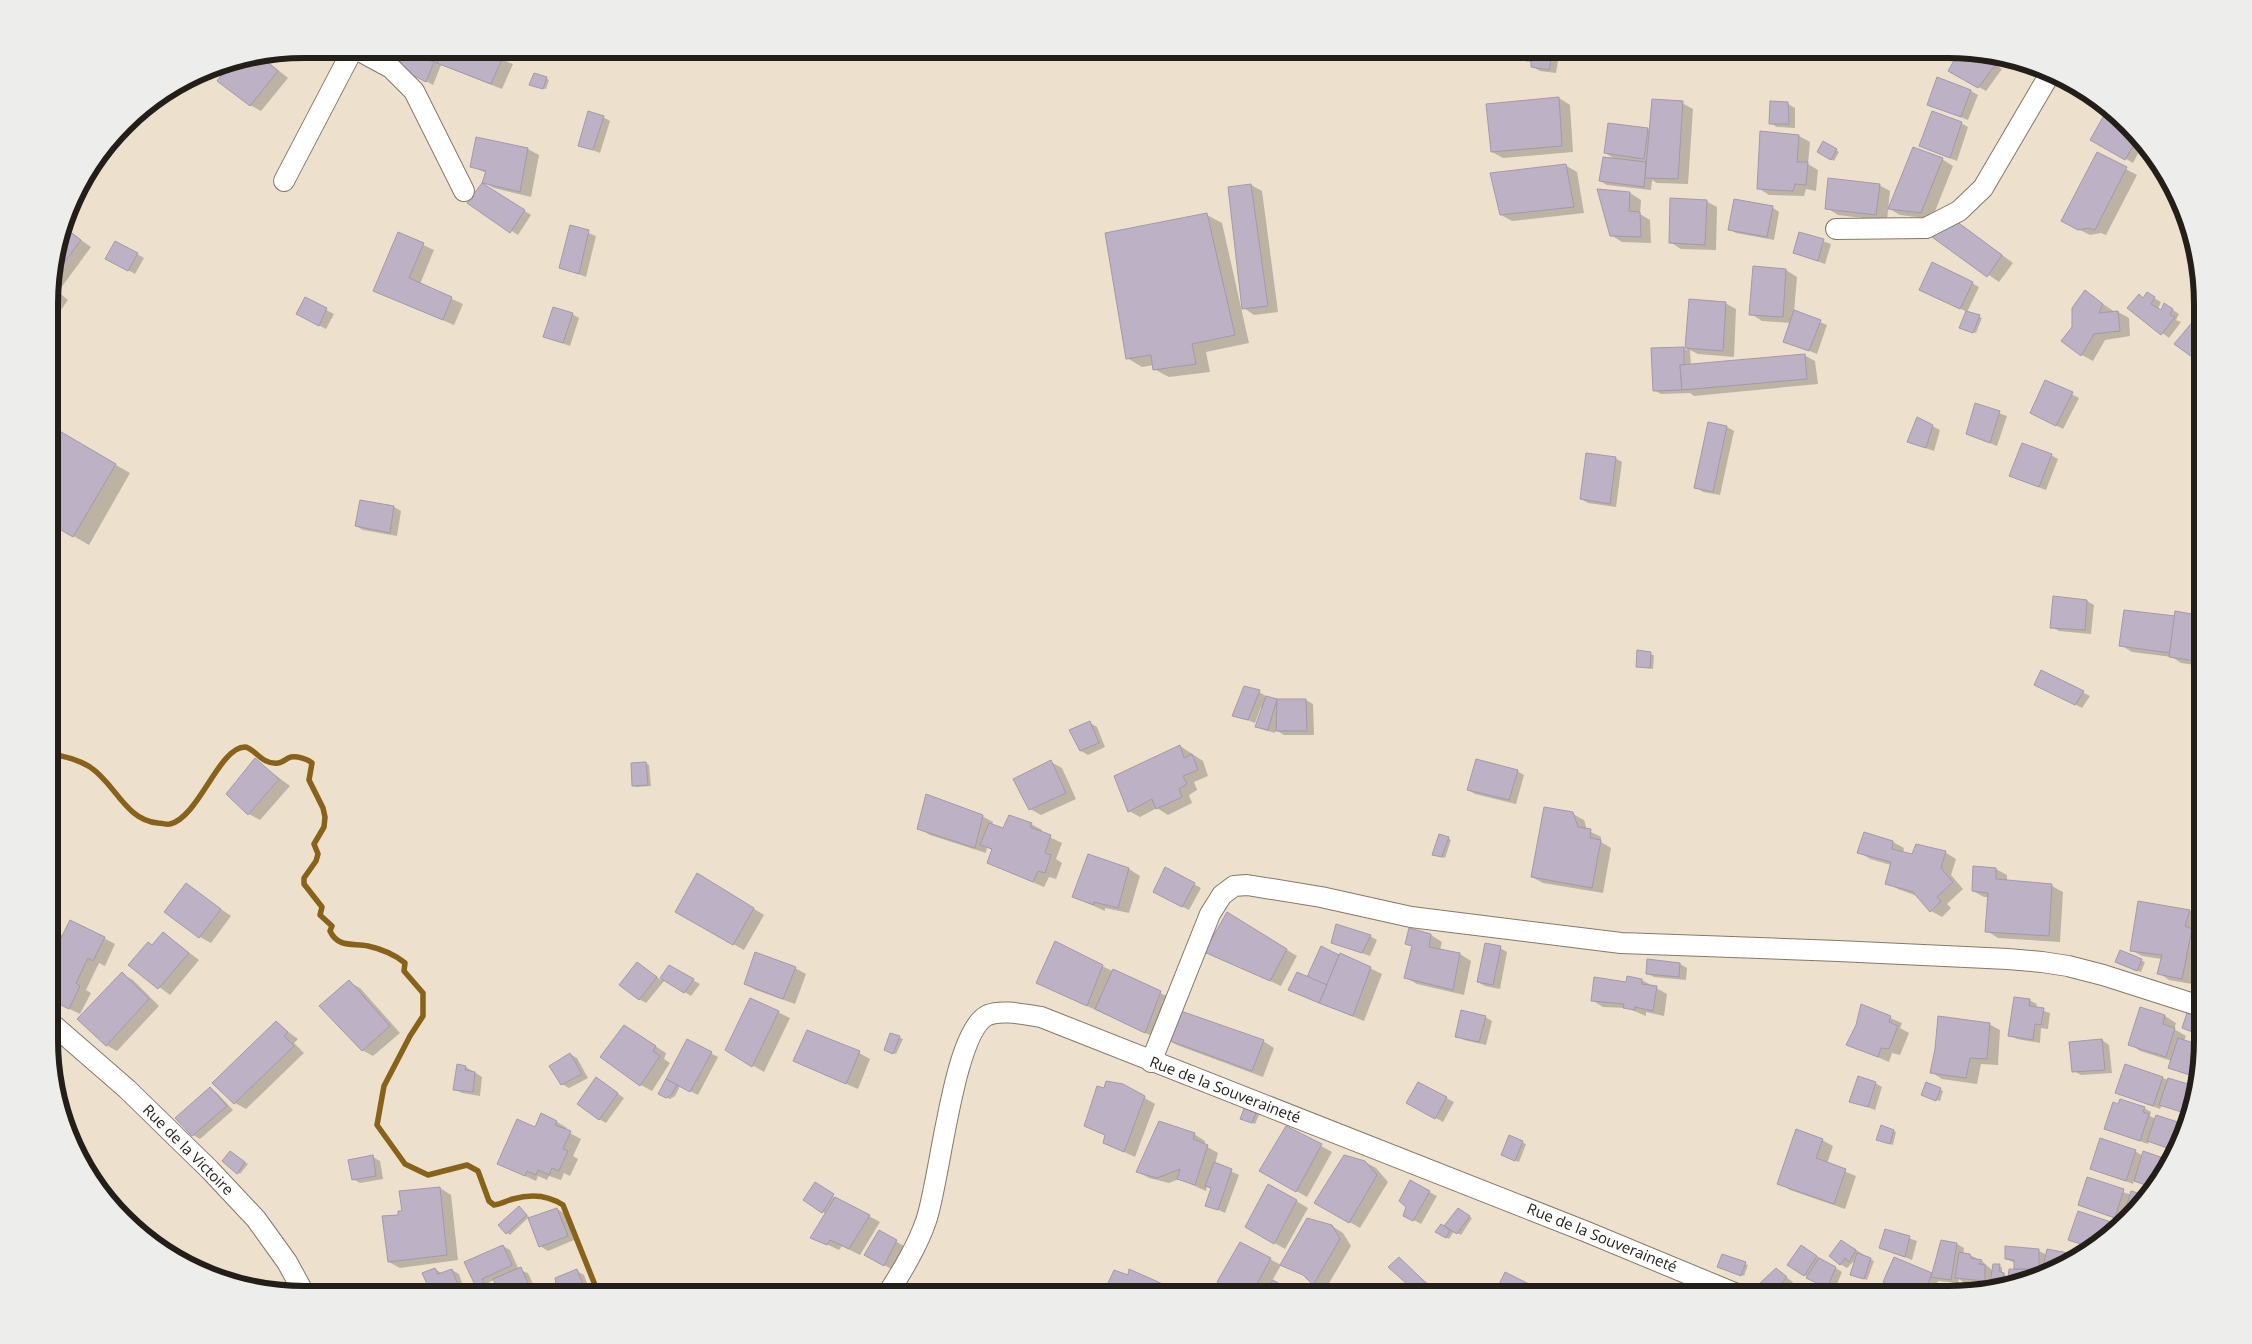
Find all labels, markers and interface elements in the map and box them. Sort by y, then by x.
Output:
street label: Rue de la Souveraineté [1147,1051,1304,1127]
street label: Rue de la Victoire [139,1099,239,1199]
street label: Rue de la Souveraineté [1524,1198,1680,1276]

